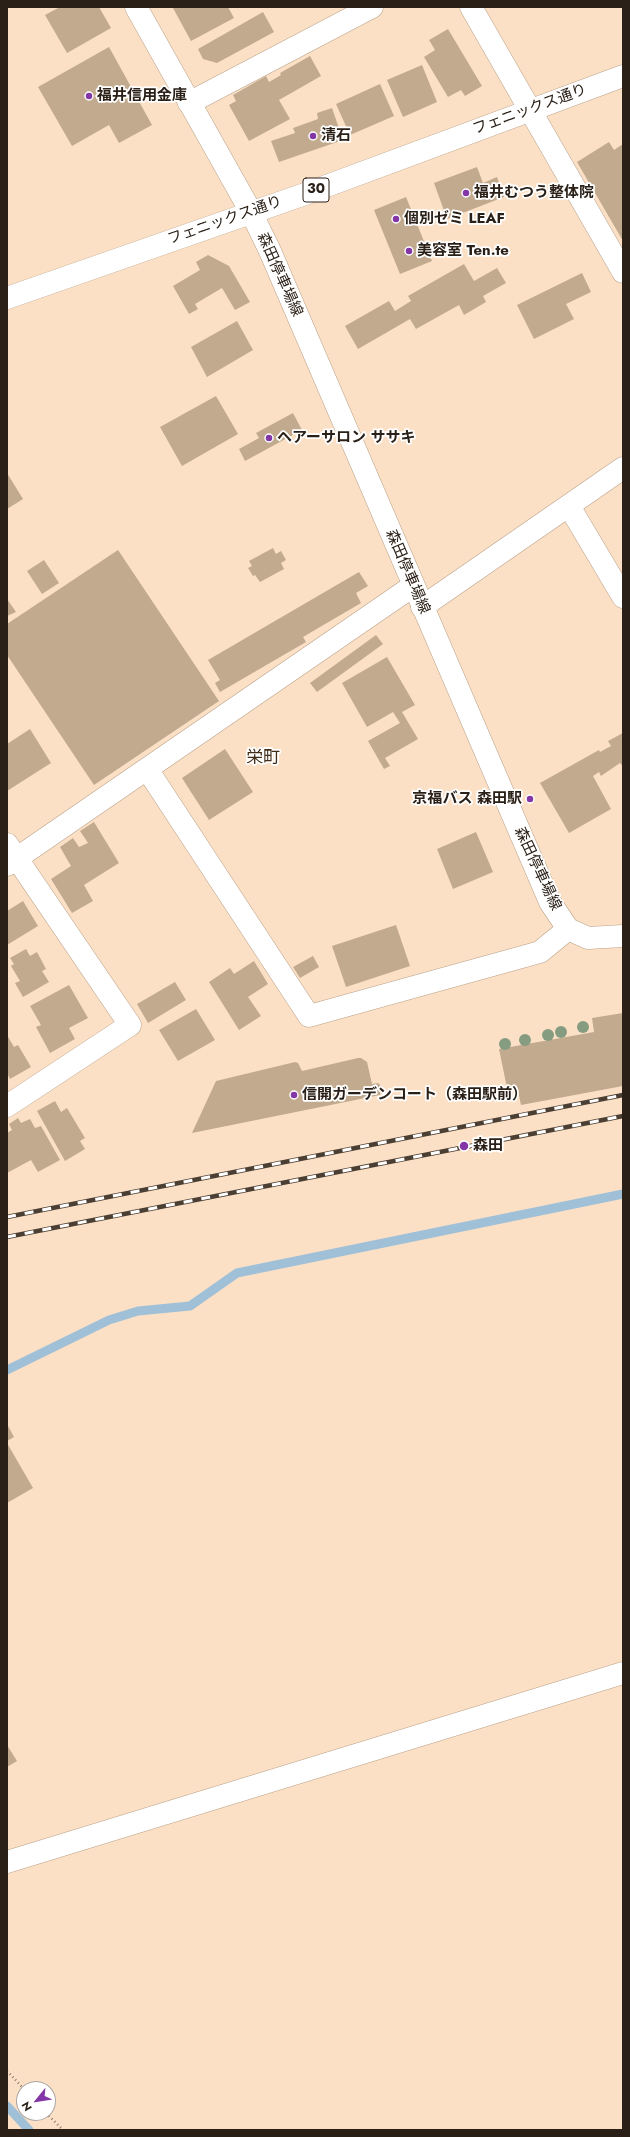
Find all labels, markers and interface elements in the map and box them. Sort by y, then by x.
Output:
street label: フェニックス通り [471,81,589,139]
place label: 福井信用金庫 [97,87,187,105]
marker: 福井信用金庫 [84,91,94,101]
place label: 清石 [321,127,351,145]
marker: 清石 [308,131,318,141]
road number: 30 [303,178,329,202]
place label: 福井むつう整体院 [474,184,594,202]
marker: 福井むつう整体院 [461,188,471,198]
street label: フェニックス通り [165,193,285,249]
place label: 個別ゼミ LEAF [404,210,505,228]
marker: 個別ゼミ LEAF [391,214,401,224]
street label: 森田停車場線 [252,230,306,320]
place label: 美容室 Ten.te [417,242,509,260]
marker: 美容室 Ten.te [404,246,414,256]
place label: ヘアーサロン ササキ [277,429,416,447]
marker: ヘアーサロン ササキ [264,433,274,443]
street label: 森田停車場線 [381,527,433,617]
district label: 栄町 [246,749,280,769]
place label: 京福バス 森田駅 [413,790,522,808]
marker: 京福バス 森田駅 [525,794,535,804]
street label: 森田停車場線 [510,824,564,914]
place label: 信開ガーデンコート（森田駅前） [302,1086,527,1104]
marker: 信開ガーデンコート（森田駅前） [289,1090,299,1100]
place label: 森田 [473,1137,503,1155]
marker: 森田 [458,1140,470,1152]
north arrow [16,2081,56,2121]
text: N [17,2099,36,2114]

